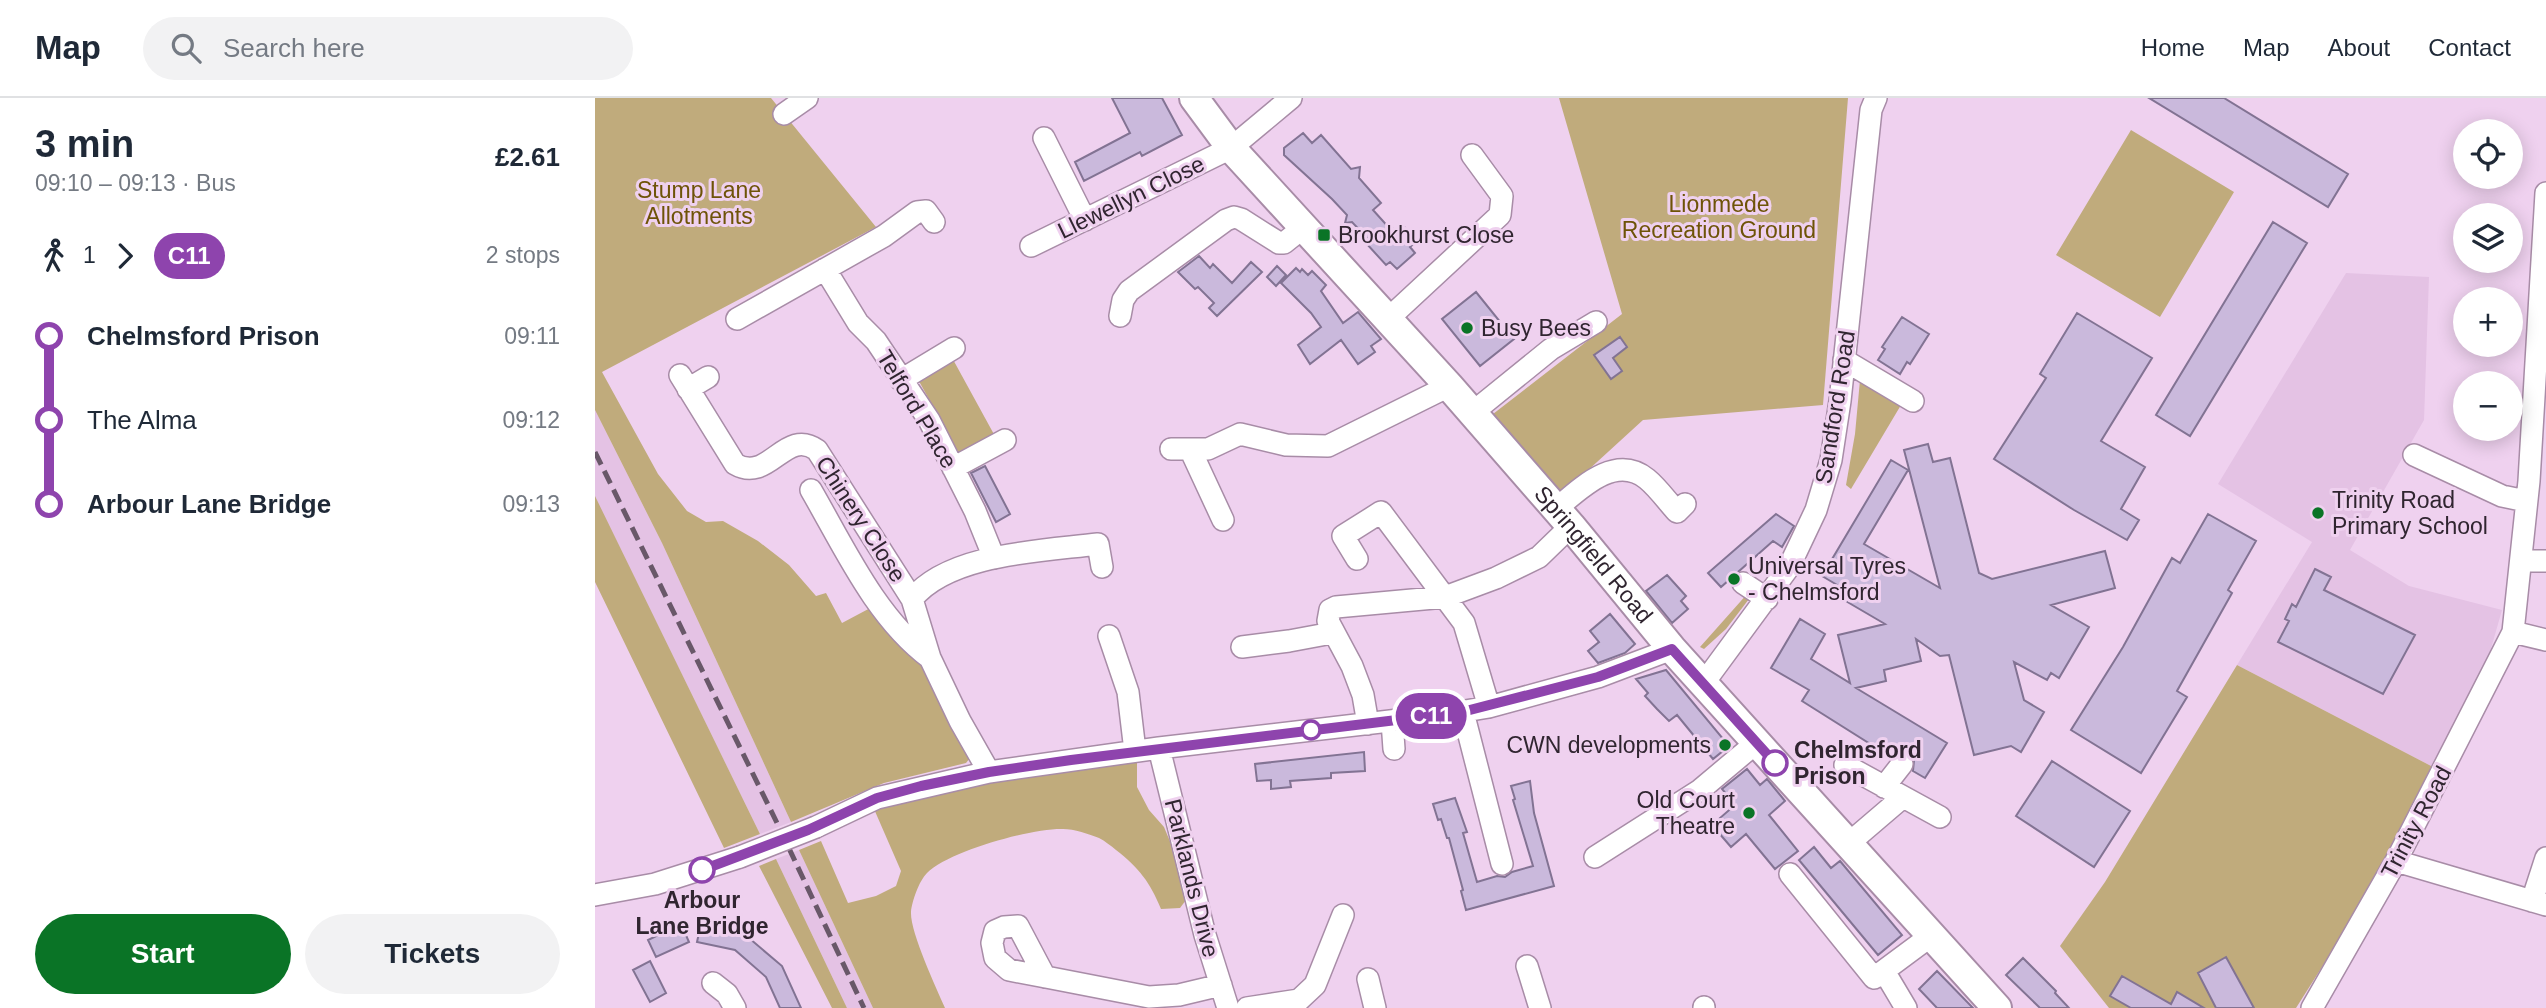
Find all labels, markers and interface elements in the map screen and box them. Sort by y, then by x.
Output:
search box [143,17,633,80]
text: Map [35,29,101,66]
icon: search [167,29,205,67]
text: Search here [223,33,365,63]
text: Home [2141,34,2205,61]
text: Map [2243,34,2290,61]
text: About [2328,34,2390,61]
text: Contact [2428,34,2511,61]
map controls [2453,119,2523,441]
button: locate [2453,119,2523,189]
text: 3 min [35,123,134,165]
text: £2.61 [495,142,560,172]
street label: Llewellyn Close [1053,150,1209,244]
text: 09:10 – 09:13 · Bus [35,170,236,196]
park label: Stump Lane Allotments [637,177,761,229]
park label: Lionmede Recreation Ground [1622,191,1816,243]
button: layers [2453,203,2523,273]
place label: Brookhurst Close [1338,222,1514,248]
marker: Brookhurst Close [1316,227,1332,243]
icon: walk [35,237,73,275]
icon: forward [106,237,144,275]
text: 1 [83,242,96,268]
text: C11 [168,242,211,269]
text: 2 stops [486,242,560,268]
button: + [2453,287,2523,357]
place label: Busy Bees [1481,315,1591,341]
marker: Busy Bees [1459,320,1475,336]
text: Chelmsford Prison [87,321,320,351]
text: 09:11 [504,323,560,349]
street label: Sandford Road [1810,329,1860,485]
street label: Telford Place [872,345,962,473]
button: − [2453,371,2523,441]
text: The Alma [87,405,197,435]
text: 09:12 [502,407,560,433]
street label: Chinery Close [811,451,911,587]
street label: Springfield Road [1529,481,1658,628]
place label: Trinity Road Primary School [2332,487,2488,539]
text: Arbour Lane Bridge [87,489,331,519]
text: 09:13 [502,491,560,517]
marker: Trinity Road Primary School [2310,505,2326,521]
place label: Universal Tyres - Chelmsford [1748,553,1906,605]
marker: Universal Tyres - Chelmsford [1726,571,1742,587]
line badge: C11 [1391,693,1471,739]
text: C11 [1410,702,1452,729]
unlabelled marker [1301,720,1321,740]
place label: CWN developments [1506,732,1711,758]
marker: CWN developments [1717,737,1733,753]
place label: Chelmsford Prison [1794,737,1922,789]
marker: Chelmsford Prison [1762,750,1788,776]
street label: Trinity Road [2376,762,2456,882]
place label: Old Court Theatre [1637,787,1736,839]
street label: Parklands Drive [1160,796,1224,960]
marker: Old Court Theatre [1741,805,1757,821]
marker: Arbour Lane Bridge [689,857,715,883]
place label: Arbour Lane Bridge [636,887,768,939]
button: Start [35,914,291,994]
button: Tickets [305,914,560,994]

